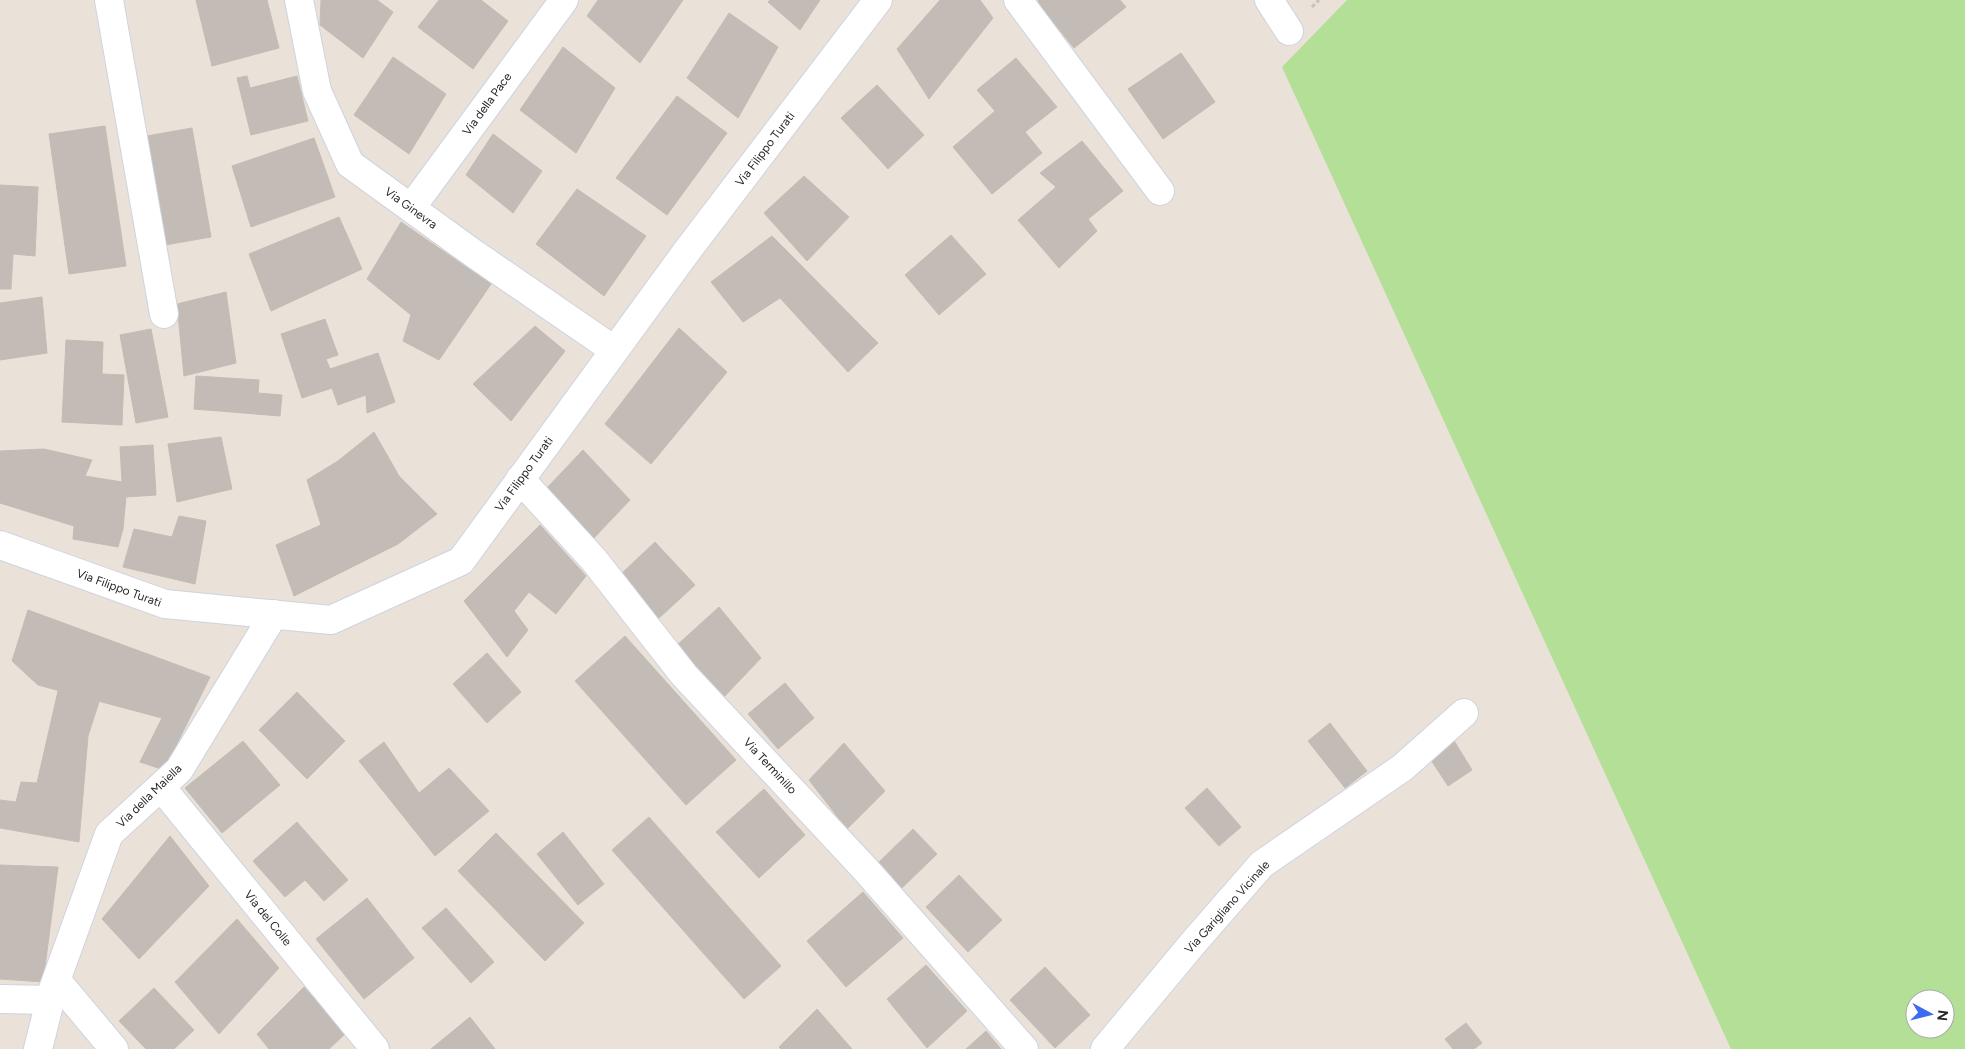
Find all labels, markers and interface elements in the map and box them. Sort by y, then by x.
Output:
street label: Via della Pace [460,70,515,138]
street label: Via Filippo Turati [733,109,797,189]
street label: Via Ginevra [382,184,440,232]
street label: Via Filippo Turati [492,434,556,514]
street label: Via Filippo Turati [75,566,163,610]
street label: Via Terminillo [741,735,799,797]
street label: Via della Maiella [114,761,184,831]
street label: Via Garigliano Vicinale [1182,857,1273,956]
street label: Via del Colle [242,888,295,949]
north arrow [1905,989,1955,1039]
text: N [1933,1009,1952,1022]

